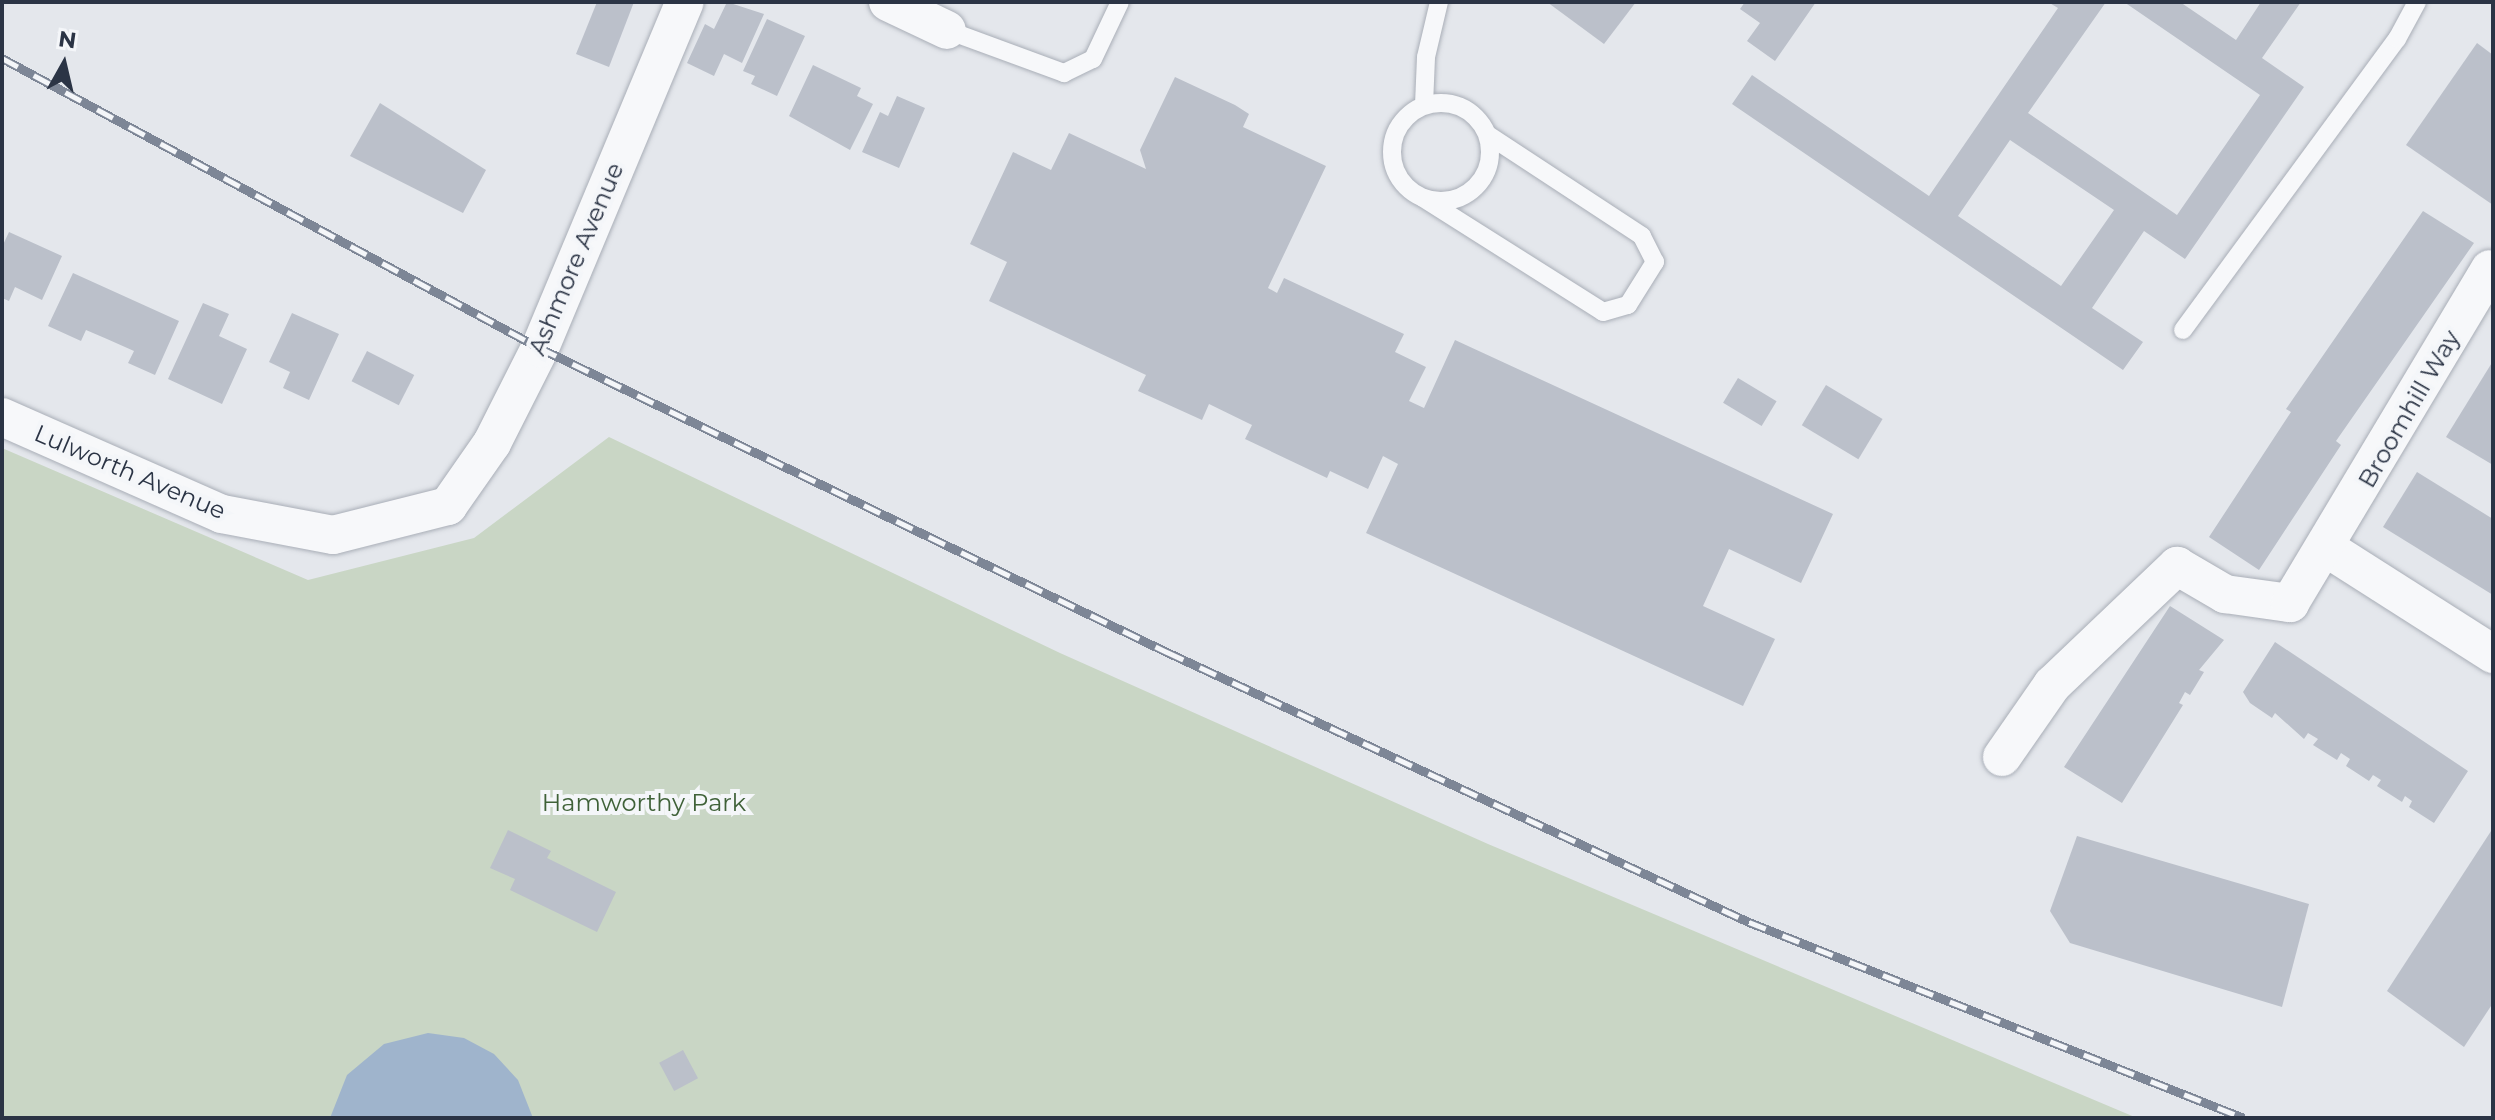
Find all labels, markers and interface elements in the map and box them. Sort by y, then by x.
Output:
north arrow [24,24,104,104]
text: N [57,25,78,54]
street label: Ashmore Avenue [522,158,630,360]
street label: Broomhill Way [2352,325,2466,493]
street label: Lulworth Avenue [30,419,230,525]
park label: Hamworthy Park [542,789,746,817]

